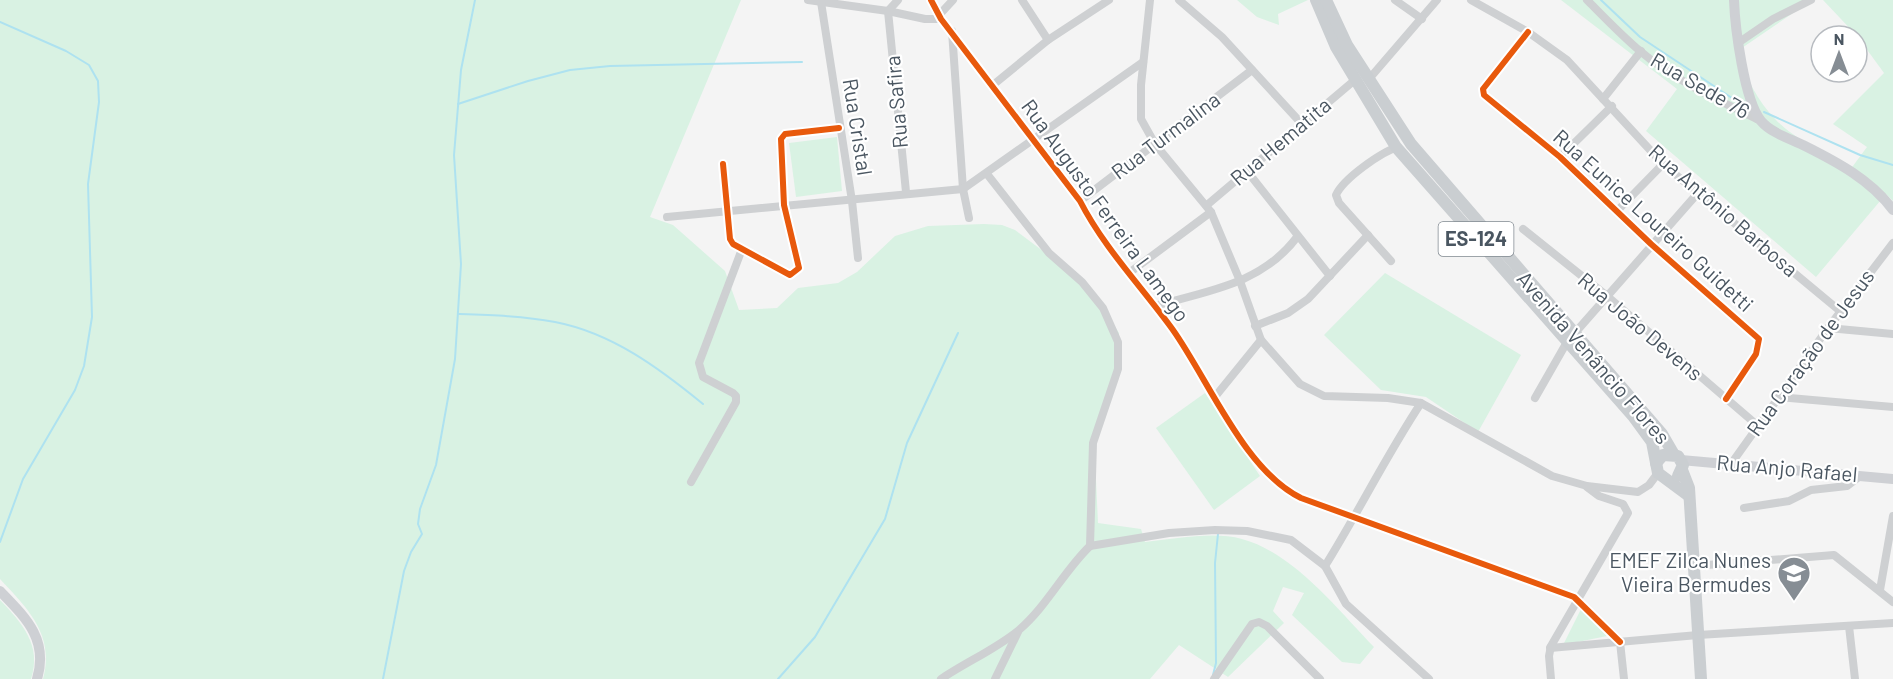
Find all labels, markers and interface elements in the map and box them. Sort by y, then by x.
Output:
north arrow [1809,24,1869,84]
text: N [1834,29,1844,48]
street label: Rua Sede 76 [1647,46,1755,123]
street label: Rua Safira [879,55,912,150]
street label: Rua Cristal [838,76,878,177]
street label: Rua Turmalina [1106,86,1224,184]
street label: Rua Hematita [1225,92,1335,190]
street label: Rua Augusto Ferreira Lamego [1017,94,1195,326]
street label: Rua Eunice Loureiro Guidetti [1549,123,1759,316]
street label: Rua Antônio Barbosa [1644,138,1804,281]
road number: ES-124 [1438,222,1514,256]
street label: Rua Coração de Jesus [1741,264,1879,440]
street label: Avenida Venâncio Flores [1512,266,1676,448]
street label: Rua João Devens [1574,266,1708,385]
street label: Rua Anjo Rafael [1716,449,1859,486]
place label: EMEF Zilca Nunes Vieira Bermudes [1609,547,1771,596]
school or university icon: EMEF Zilca Nunes Vieira Bermudes [1776,555,1812,602]

